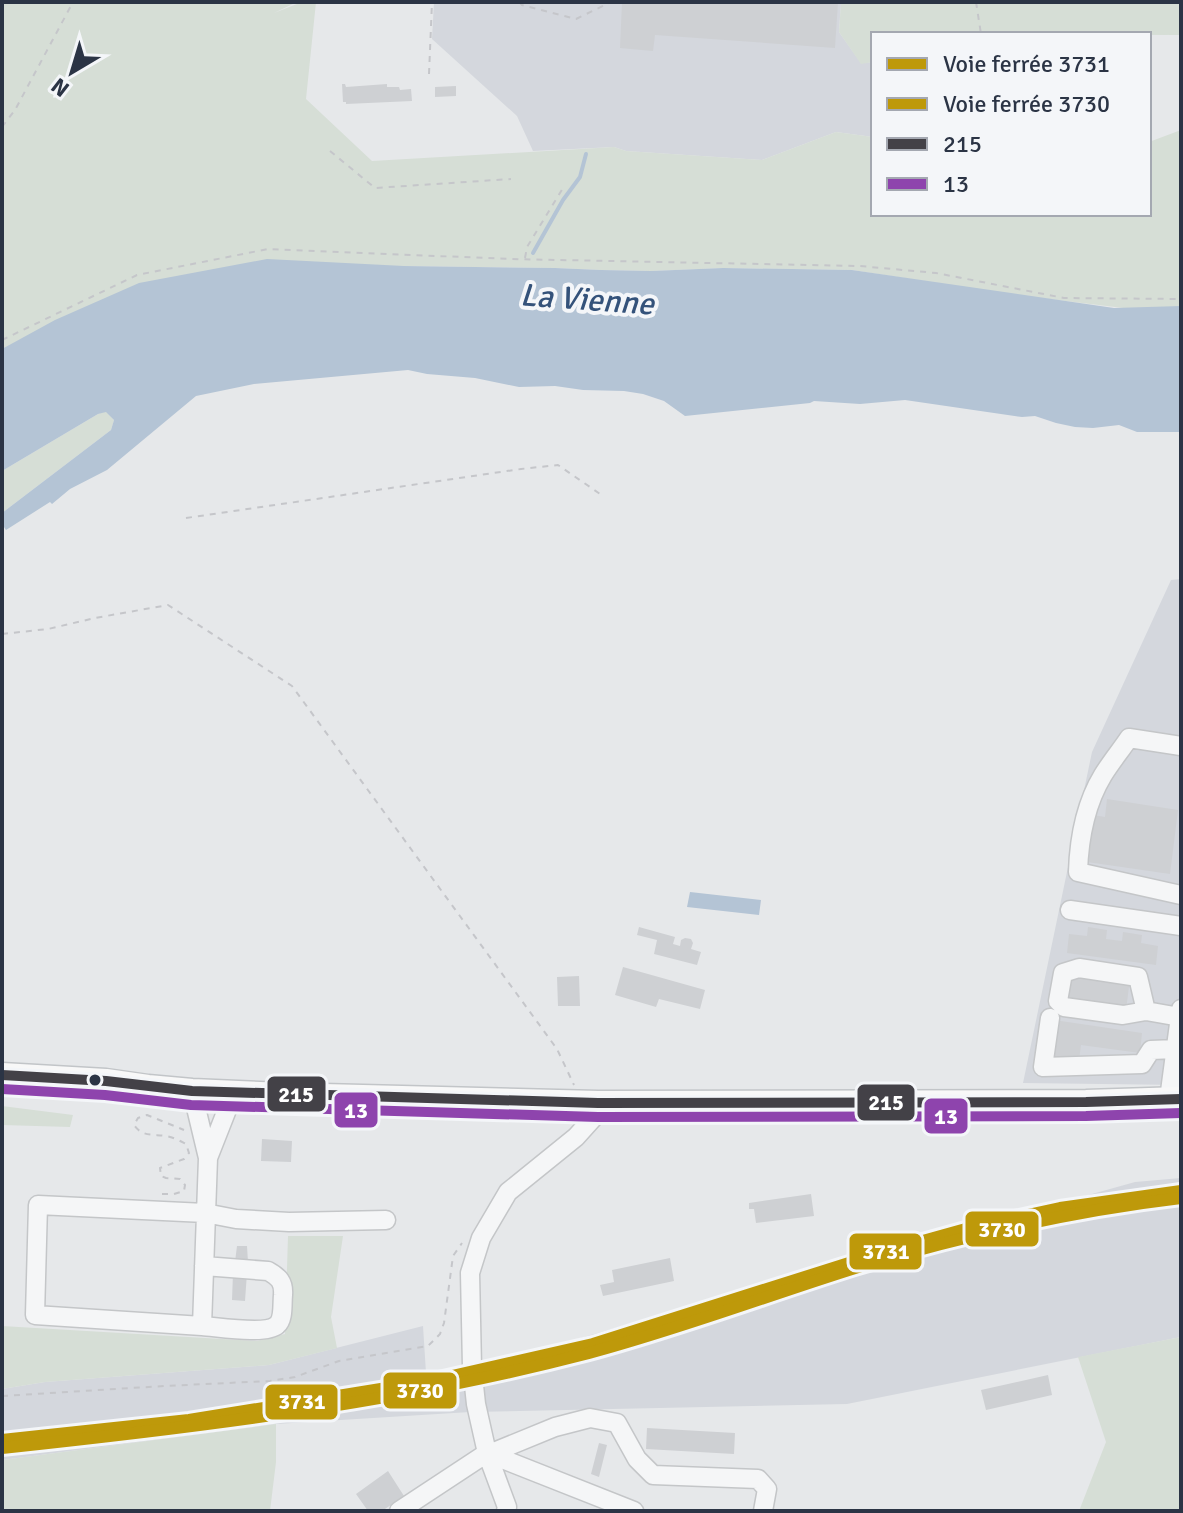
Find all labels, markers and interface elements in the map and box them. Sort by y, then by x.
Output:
north arrow [32,32,112,112]
legend [871,32,1151,216]
text: Voie ferrée 3731 [943,49,1110,79]
text: N [46,72,74,103]
text: Voie ferrée 3730 [943,89,1110,119]
text: 215 [943,129,982,159]
text: 13 [943,169,969,199]
water label: La Vienne [519,275,657,324]
unlabelled marker [87,1072,103,1088]
line badge: 215 [266,1075,327,1113]
text: 215 [278,1081,314,1108]
line badge: 215 [856,1083,916,1122]
text: 215 [868,1089,904,1116]
line badge: 13 [333,1091,379,1129]
text: 13 [344,1097,368,1124]
line badge: 13 [923,1097,969,1135]
text: 13 [934,1103,958,1130]
line badge: 3730 [964,1210,1040,1248]
text: 3730 [978,1216,1026,1243]
line badge: 3731 [848,1232,923,1271]
text: 3731 [862,1238,910,1265]
line badge: 3730 [382,1371,458,1410]
text: 3730 [396,1377,444,1404]
line badge: 3731 [264,1383,339,1421]
text: 3731 [278,1388,326,1415]

